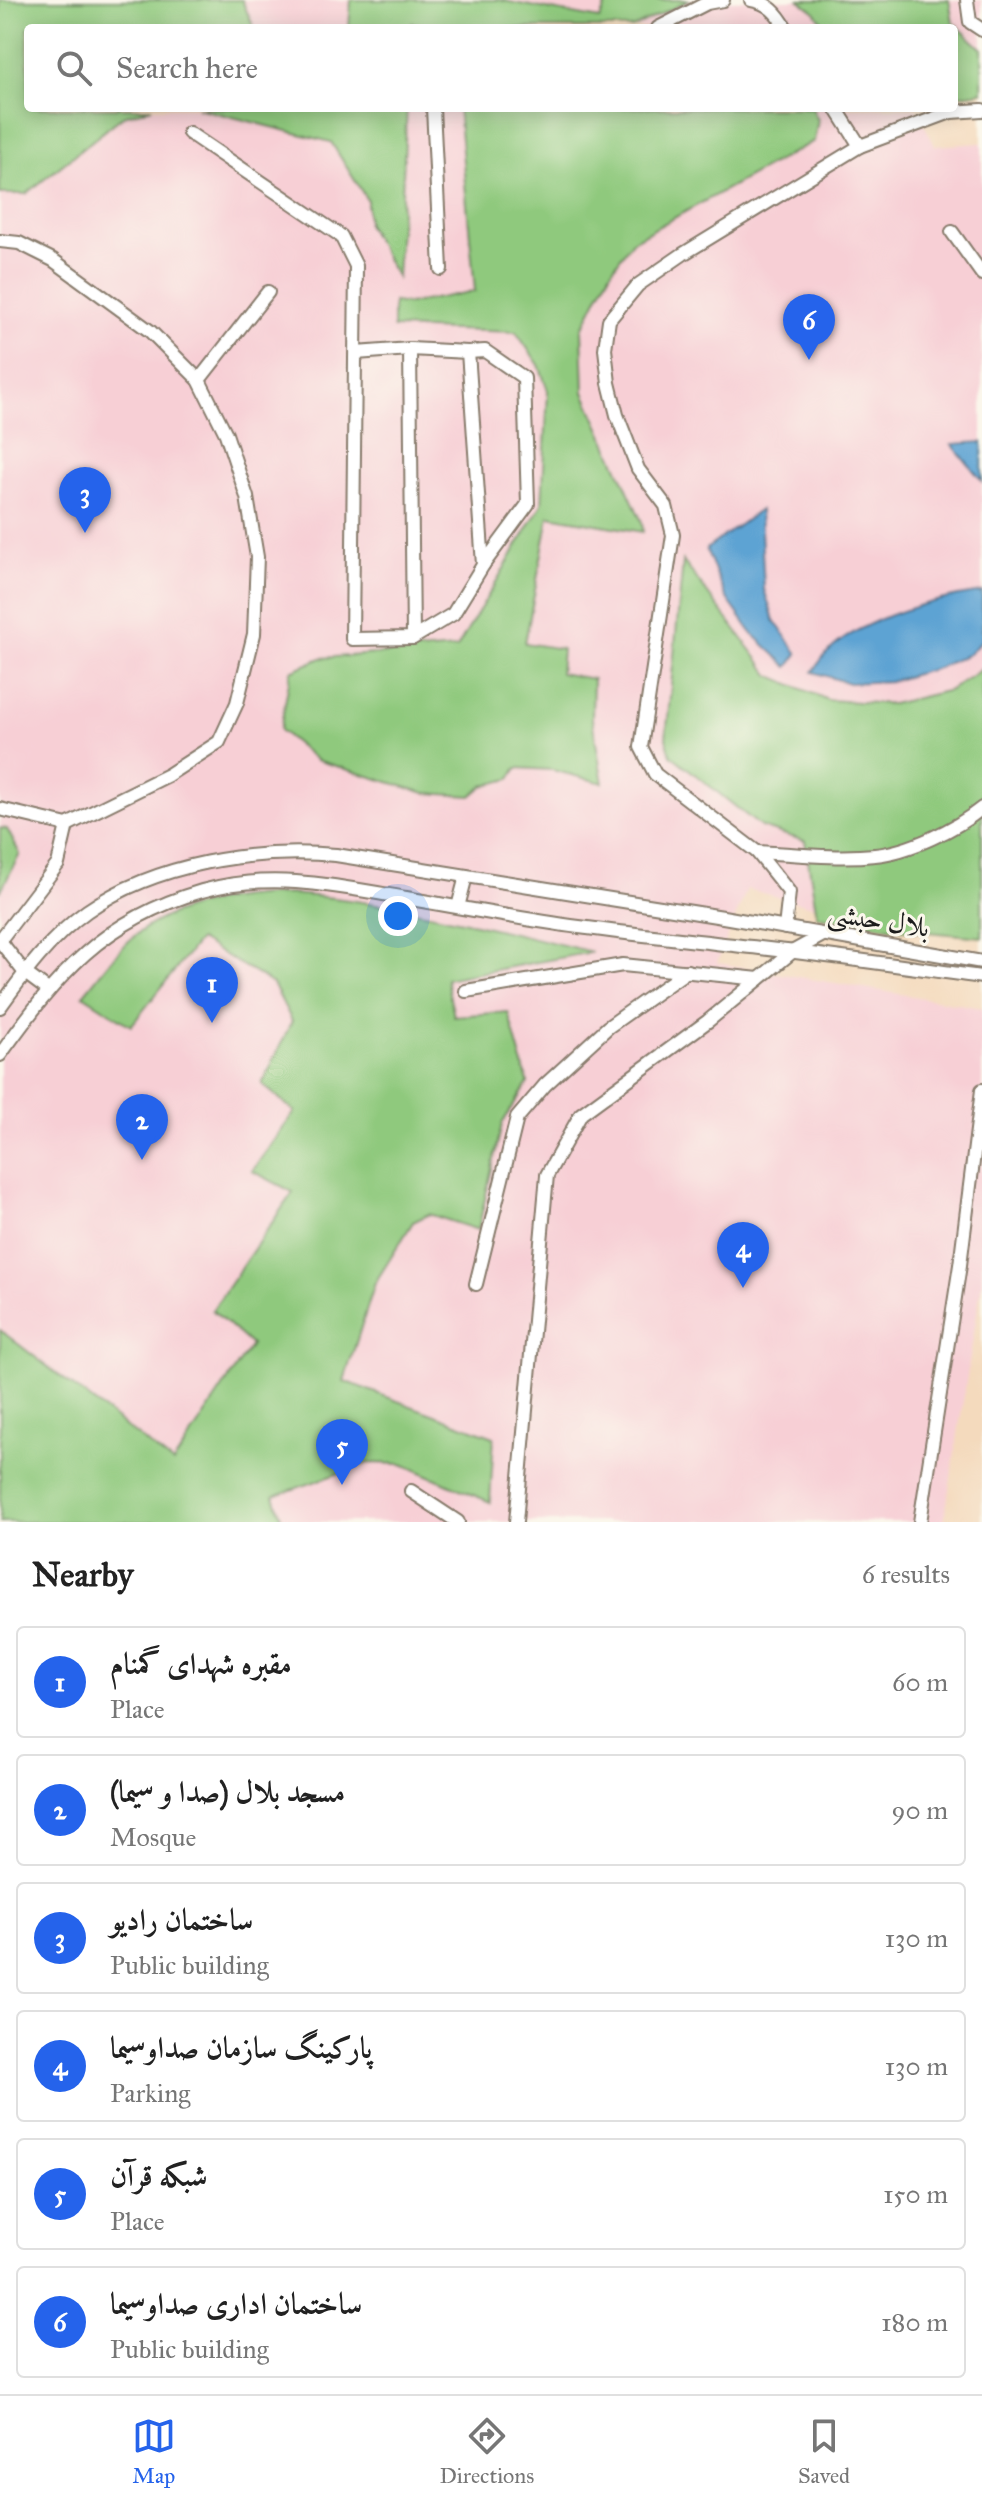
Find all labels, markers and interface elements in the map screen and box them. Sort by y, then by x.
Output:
search box [24,24,958,112]
icon: search [52,46,96,90]
text: Search here [116,50,258,86]
pin: 6 [783,294,835,360]
pin: 3 [59,467,111,533]
street label: بلال حبشی [825,894,932,947]
your location [378,896,418,936]
pin: 1 [186,957,238,1023]
pin: 2 [116,1094,168,1160]
pin: 4 [717,1222,769,1288]
pin: 5 [316,1419,368,1485]
text: Nearby [32,1554,134,1595]
text: 6 results [862,1558,950,1590]
text: مقبره شهدای گمنام [110,1646,292,1682]
text: 1 [55,1666,65,1698]
text: 60 m [892,1666,948,1698]
text: Place [110,1693,165,1725]
text: مسجد بلال (صدا و سیما) [110,1774,345,1810]
text: 2 [54,1794,66,1826]
text: 90 m [891,1794,948,1826]
text: Mosque [110,1821,196,1853]
text: ساختمان رادیو [110,1902,253,1938]
text: 3 [55,1922,65,1954]
text: 130 m [885,1922,948,1954]
text: Public building [110,1949,269,1981]
text: پارکینگ سازمان صداوسیما [110,2030,372,2066]
text: 4 [53,2050,67,2082]
text: 130 m [885,2050,948,2082]
text: Parking [110,2077,190,2109]
text: شبکه قرآن [110,2158,208,2194]
text: 5 [54,2178,66,2210]
text: 150 m [883,2178,948,2210]
text: Place [110,2205,165,2237]
text: ساختمان اداری صداوسیما [110,2286,362,2322]
text: 6 [53,2306,67,2338]
text: 180 m [881,2306,948,2338]
text: Public building [110,2333,269,2365]
tab: Map [132,2414,176,2489]
tab: Directions [439,2414,534,2489]
tab: Saved [798,2414,850,2489]

